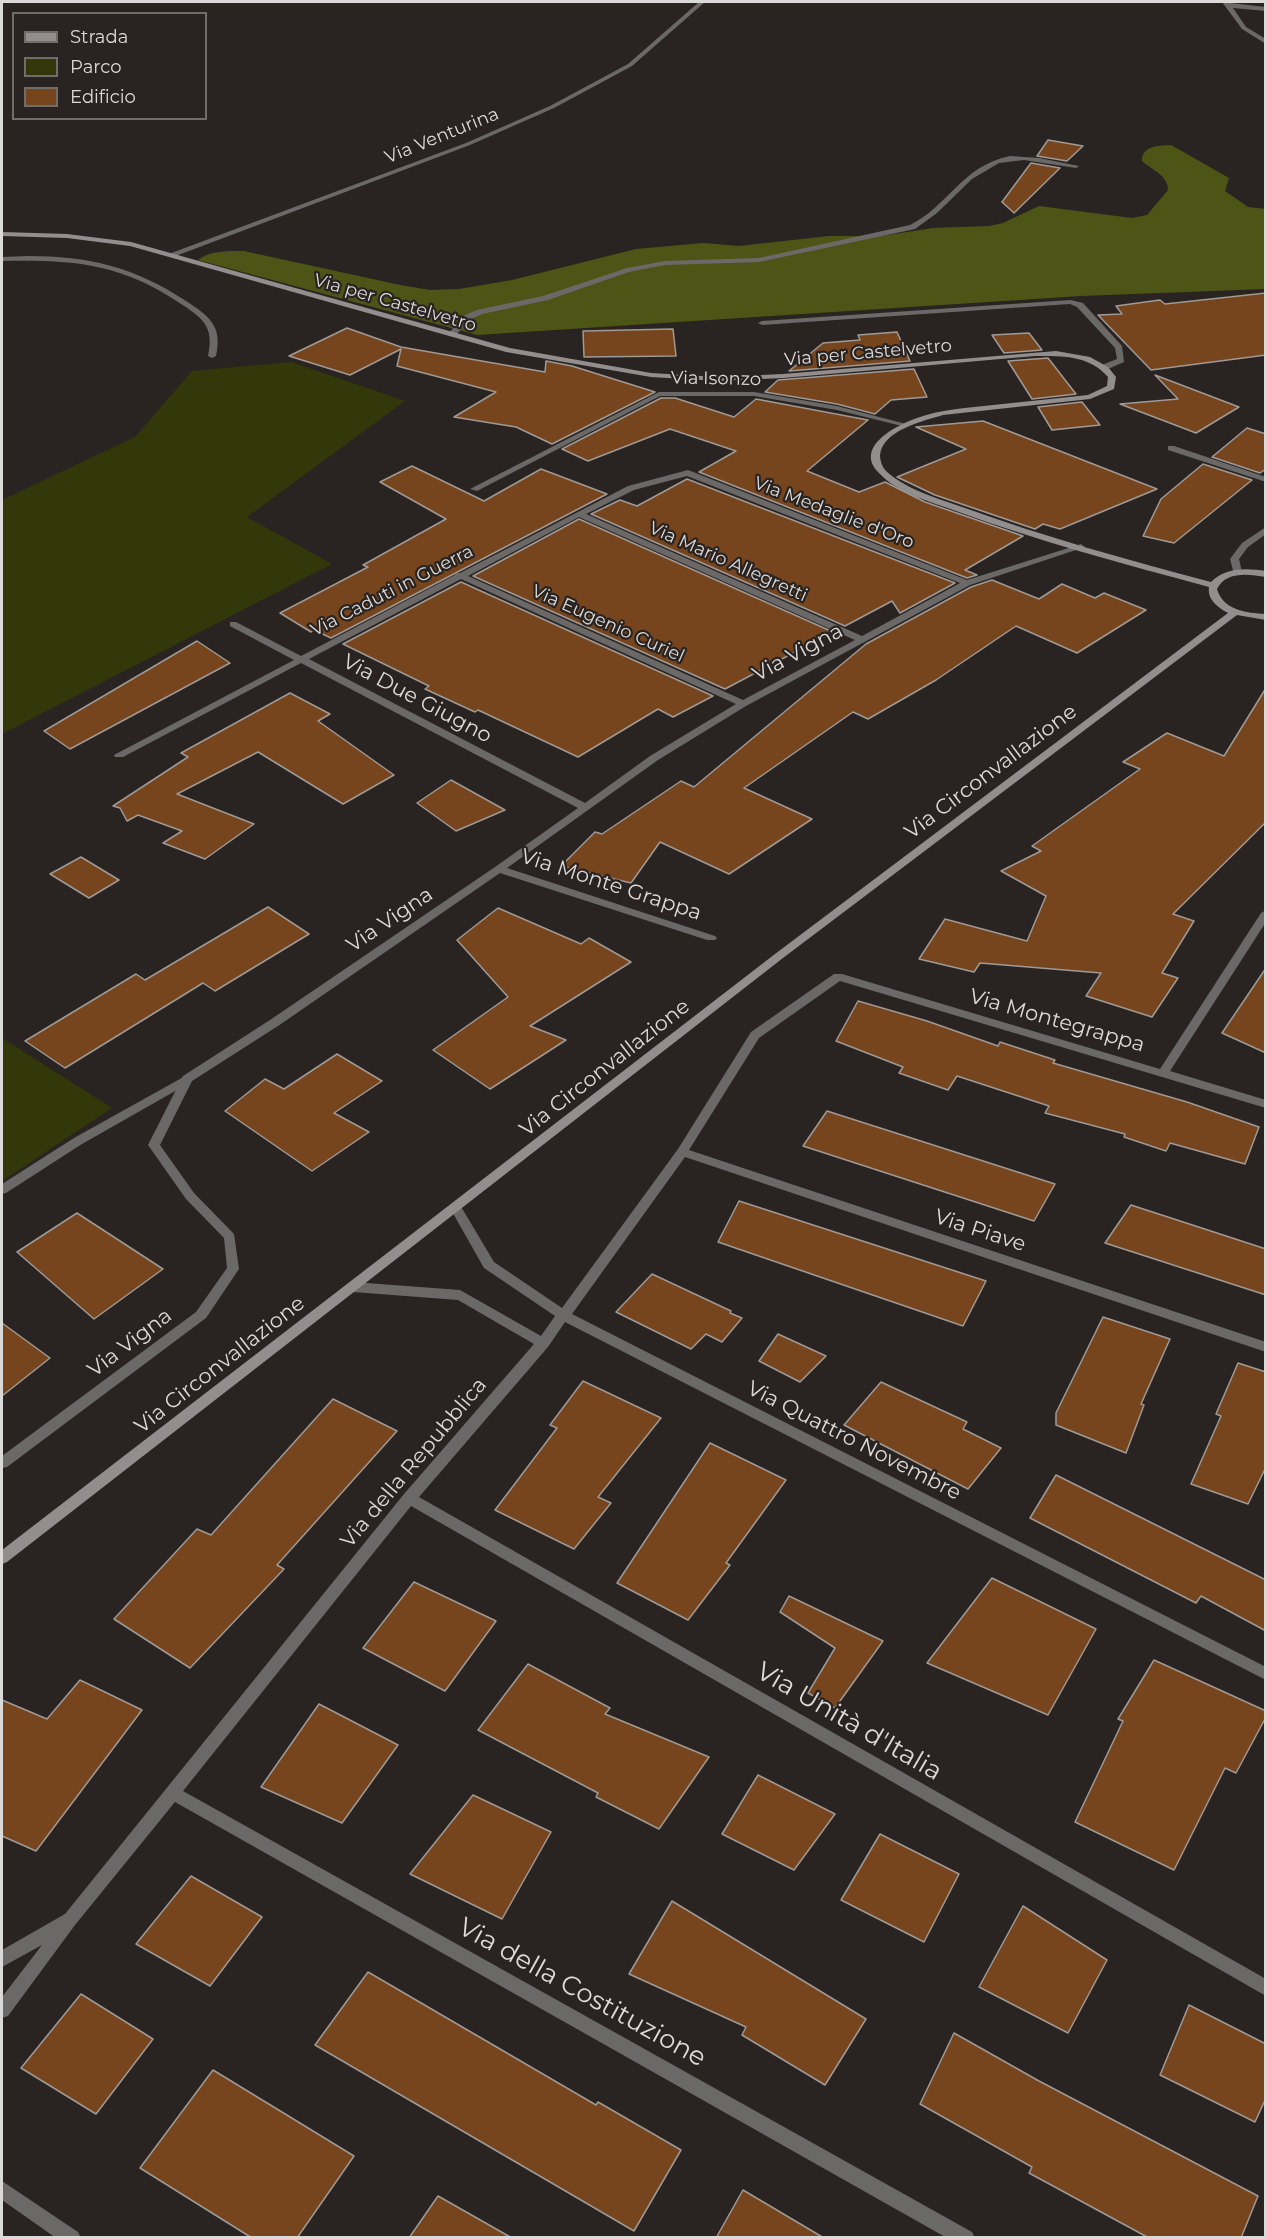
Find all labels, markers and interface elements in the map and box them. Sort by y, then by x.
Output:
legend [12,12,207,120]
text: Strada [70,26,128,48]
text: Parco [70,56,122,78]
text: Edificio [70,86,136,108]
street label: Via Venturina [382,103,502,169]
street label: Via per Castelvetro [311,269,479,337]
street label: Via per Castelvetro [783,335,953,371]
street label: Via Isonzo [671,367,761,391]
street label: Via Medaglie d'Oro [751,472,917,554]
street label: Via Mario Allegretti [645,517,811,607]
street label: Via Caduti in Guerra [307,541,477,641]
street label: Via Eugenio Curiel [528,581,688,667]
street label: Via Vigna [748,619,848,687]
street label: Via Due Giugno [338,649,496,749]
street label: Via Circonvallazione [900,699,1082,845]
street label: Via Monte Grappa [517,844,705,926]
street label: Via Vigna [342,882,438,958]
street label: Via Montegrappa [966,984,1148,1058]
street label: Via Circonvallazione [515,994,695,1142]
street label: Via Piave [931,1204,1029,1258]
street label: Via Circonvallazione [130,1291,310,1439]
street label: Via Vigna [83,1303,177,1383]
street label: Via della Repubblica [336,1373,492,1553]
street label: Via Quattro Novembre [743,1376,965,1506]
street label: Via Unità d'Italia [751,1656,947,1788]
street label: Via della Costituzione [453,1912,711,2074]

